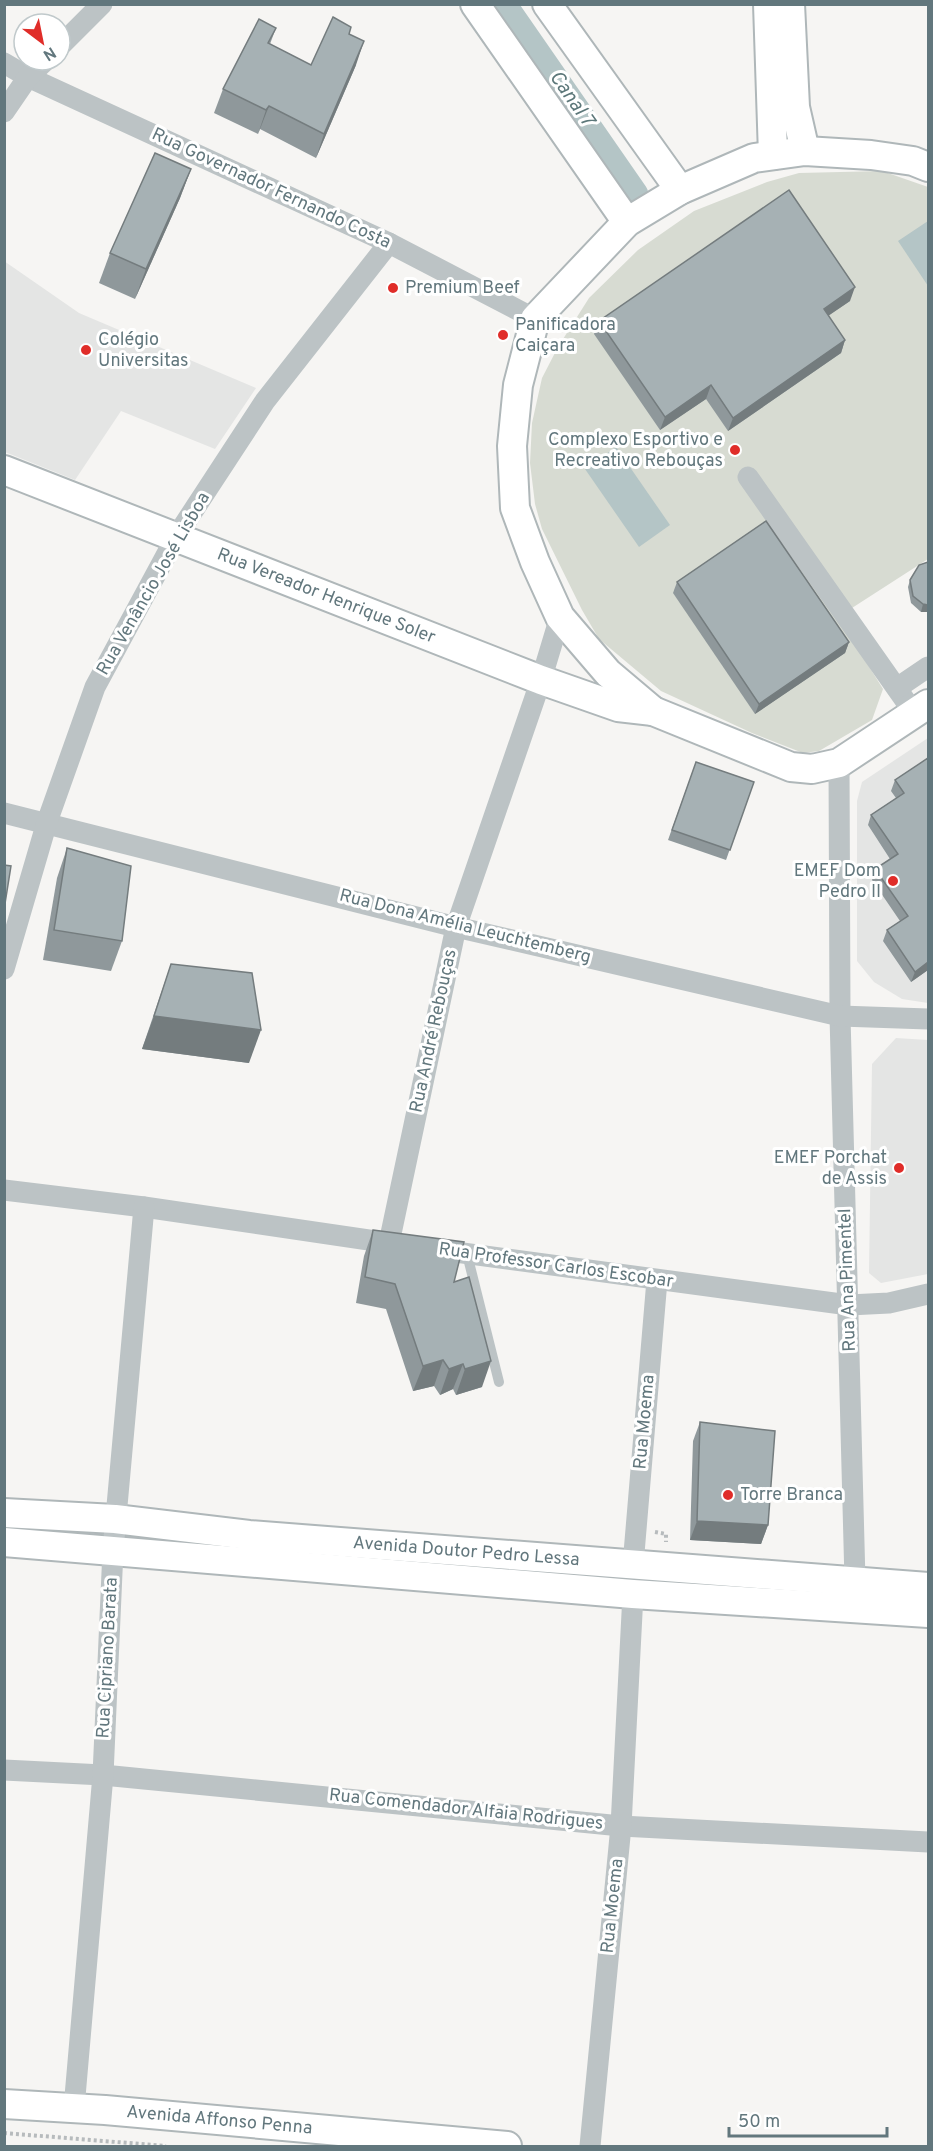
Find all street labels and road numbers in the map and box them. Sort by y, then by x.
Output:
street label: Rua Governador Fernando Costa [148,123,394,255]
street label: Rua Venâncio José Lisboa [92,488,216,680]
street label: Rua Vereador Henrique Soler [214,543,439,649]
street label: Rua Dona Amélia Leuchtemberg [337,885,593,969]
street label: Rua André Rebouças [405,947,463,1115]
street label: Rua Ana Pimentel [834,1208,862,1352]
street label: Rua Professor Carlos Escobar [437,1238,675,1294]
street label: Rua Moema [629,1374,661,1470]
street label: Avenida Doutor Pedro Lessa [352,1531,580,1572]
street label: Rua Cipriano Barata [92,1577,124,1739]
street label: Rua Comendador Alfaia Rodrigues [328,1784,604,1836]
street label: Rua Moema [597,1857,629,1955]
street label: Avenida Affonso Penna [125,2100,313,2140]

